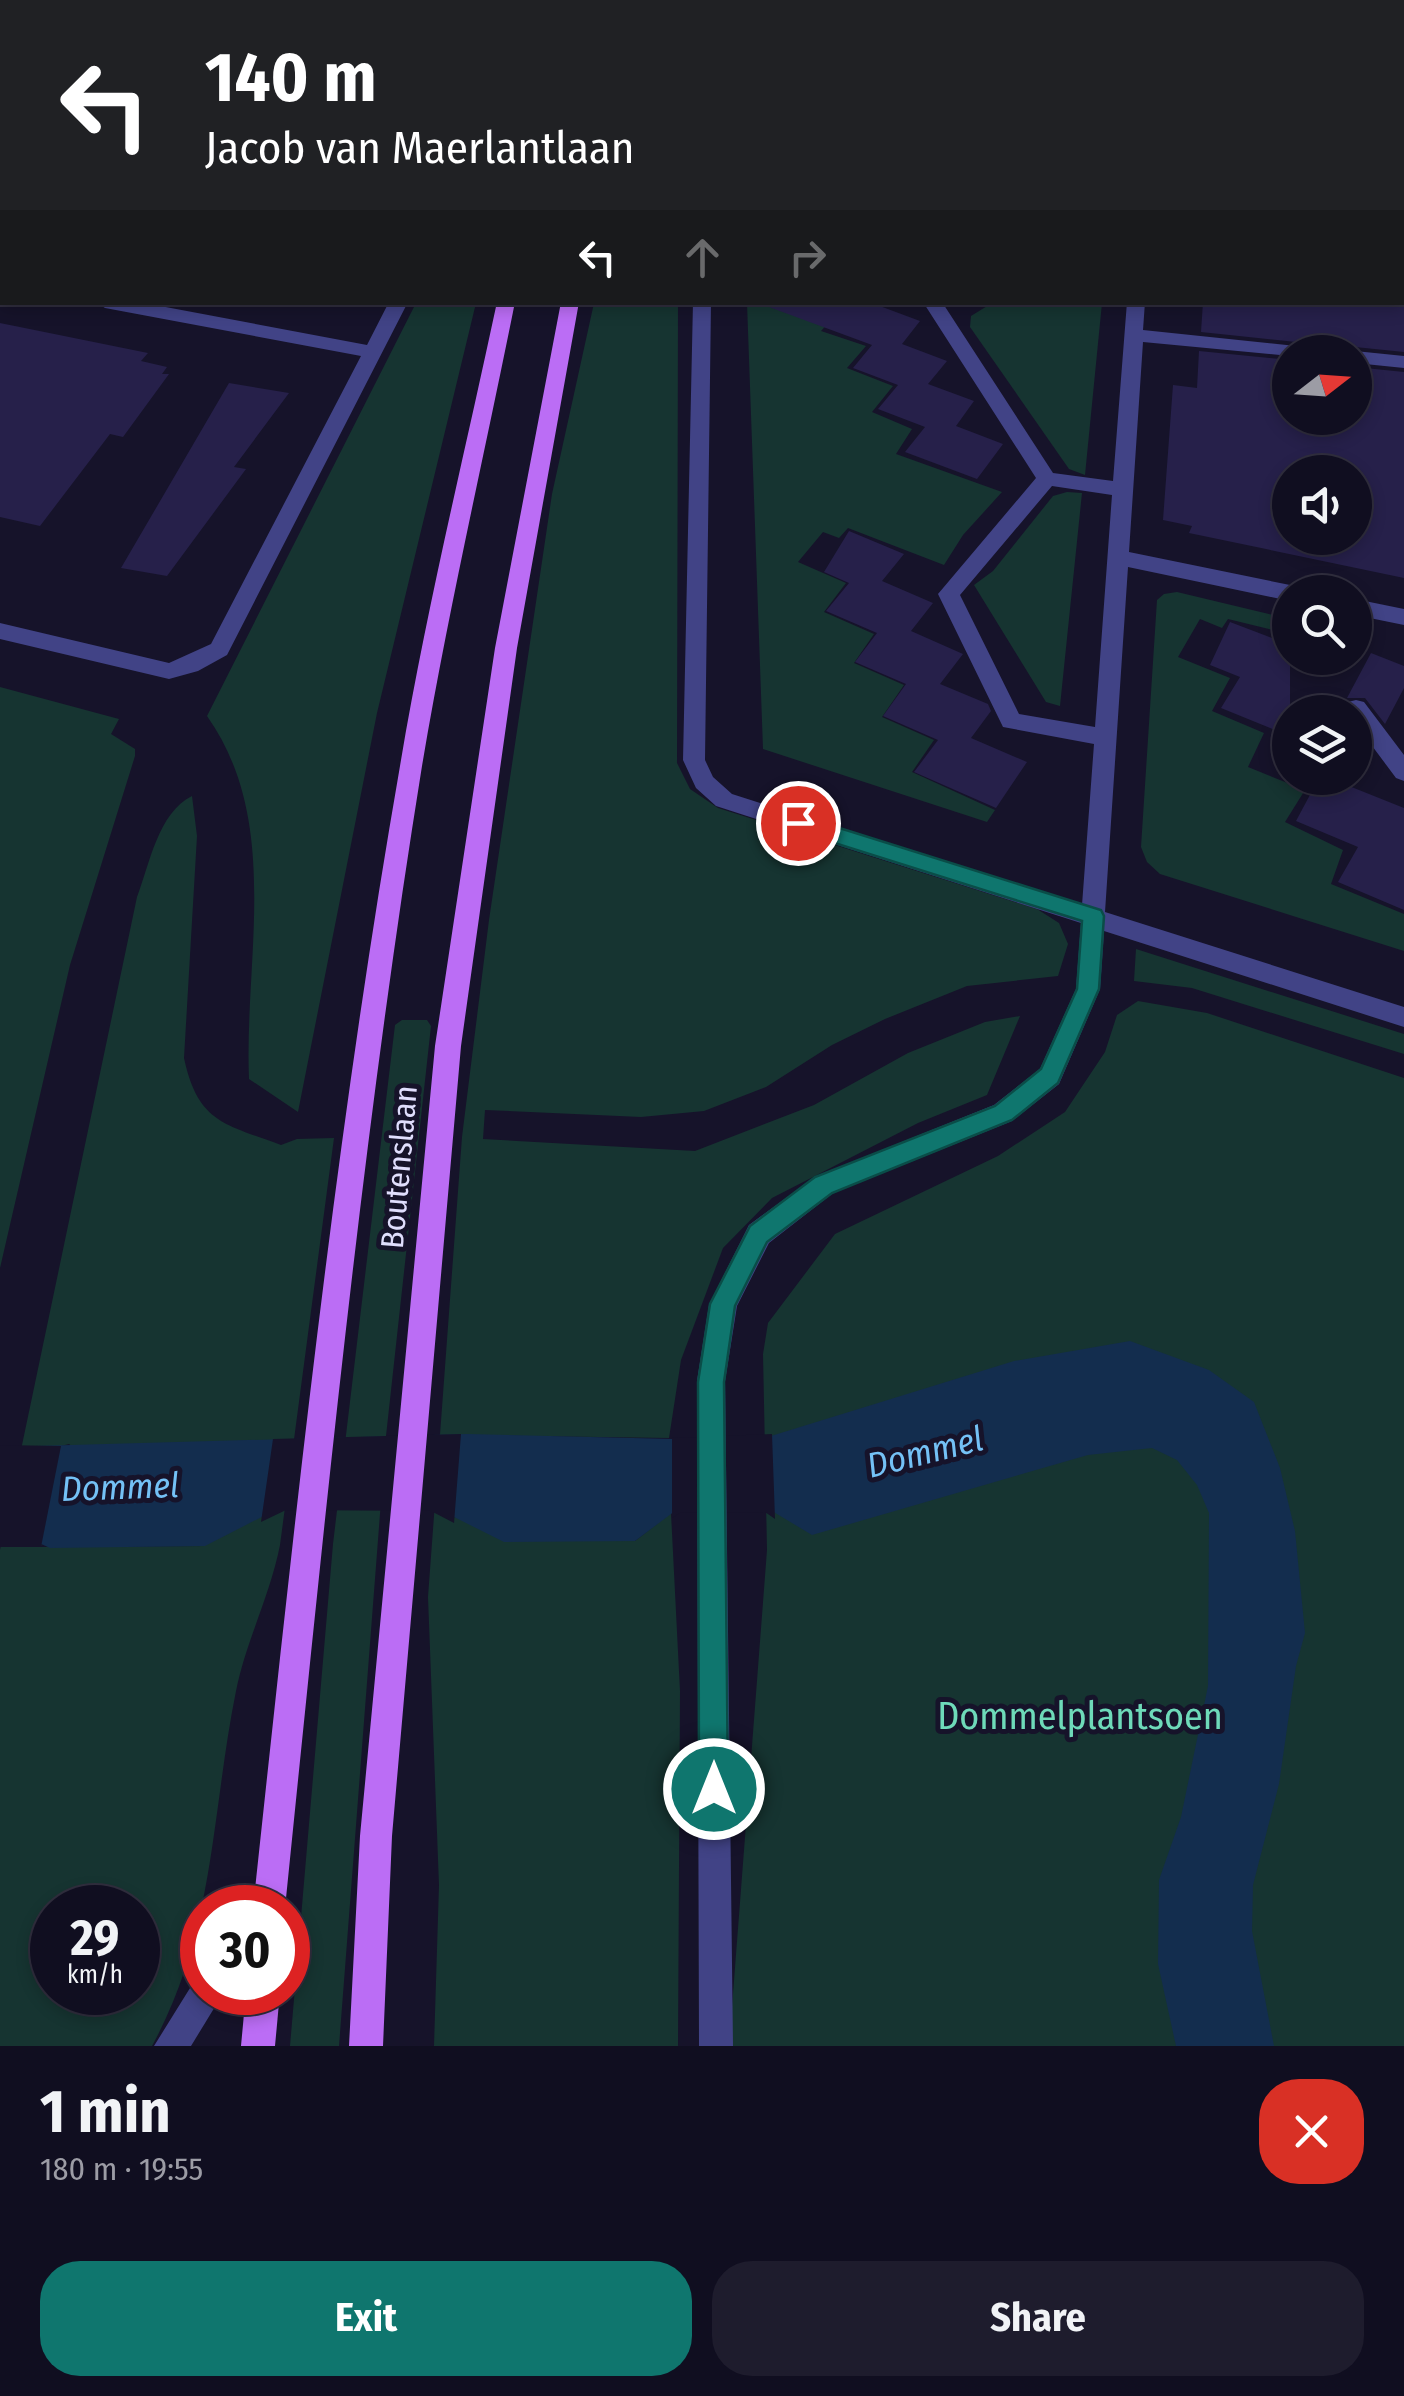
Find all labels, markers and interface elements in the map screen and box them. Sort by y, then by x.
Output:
text: 140 m [205,36,377,120]
icon: left [40,40,170,170]
text: Jacob van Maerlantlaan [205,121,635,175]
icon: left [570,230,625,285]
icon: ahead [675,230,730,285]
icon: right [780,230,835,285]
north arrow [1272,335,1372,435]
map controls [1272,335,1372,795]
button: sound [1272,455,1372,555]
button: search [1272,575,1372,675]
button: layers [1272,695,1372,795]
pin [756,781,841,866]
icon: arrive [771,796,826,851]
street label: Boutenslaan [373,1084,425,1250]
water label: Dommel [863,1417,987,1487]
water label: Dommel [60,1464,180,1510]
park label: Dommelplantsoen [937,1693,1223,1739]
position arrow [662,1737,766,1841]
speed limit sign: 30 [180,1885,310,2015]
text: 29 [71,1908,119,1968]
text: km/h [67,1960,123,1990]
text: 1 min [40,2076,171,2148]
button: close [1259,2079,1364,2184]
text: 180 m · 19:55 [40,2150,203,2188]
button: Exit [40,2261,692,2376]
button: Share [712,2261,1364,2376]

